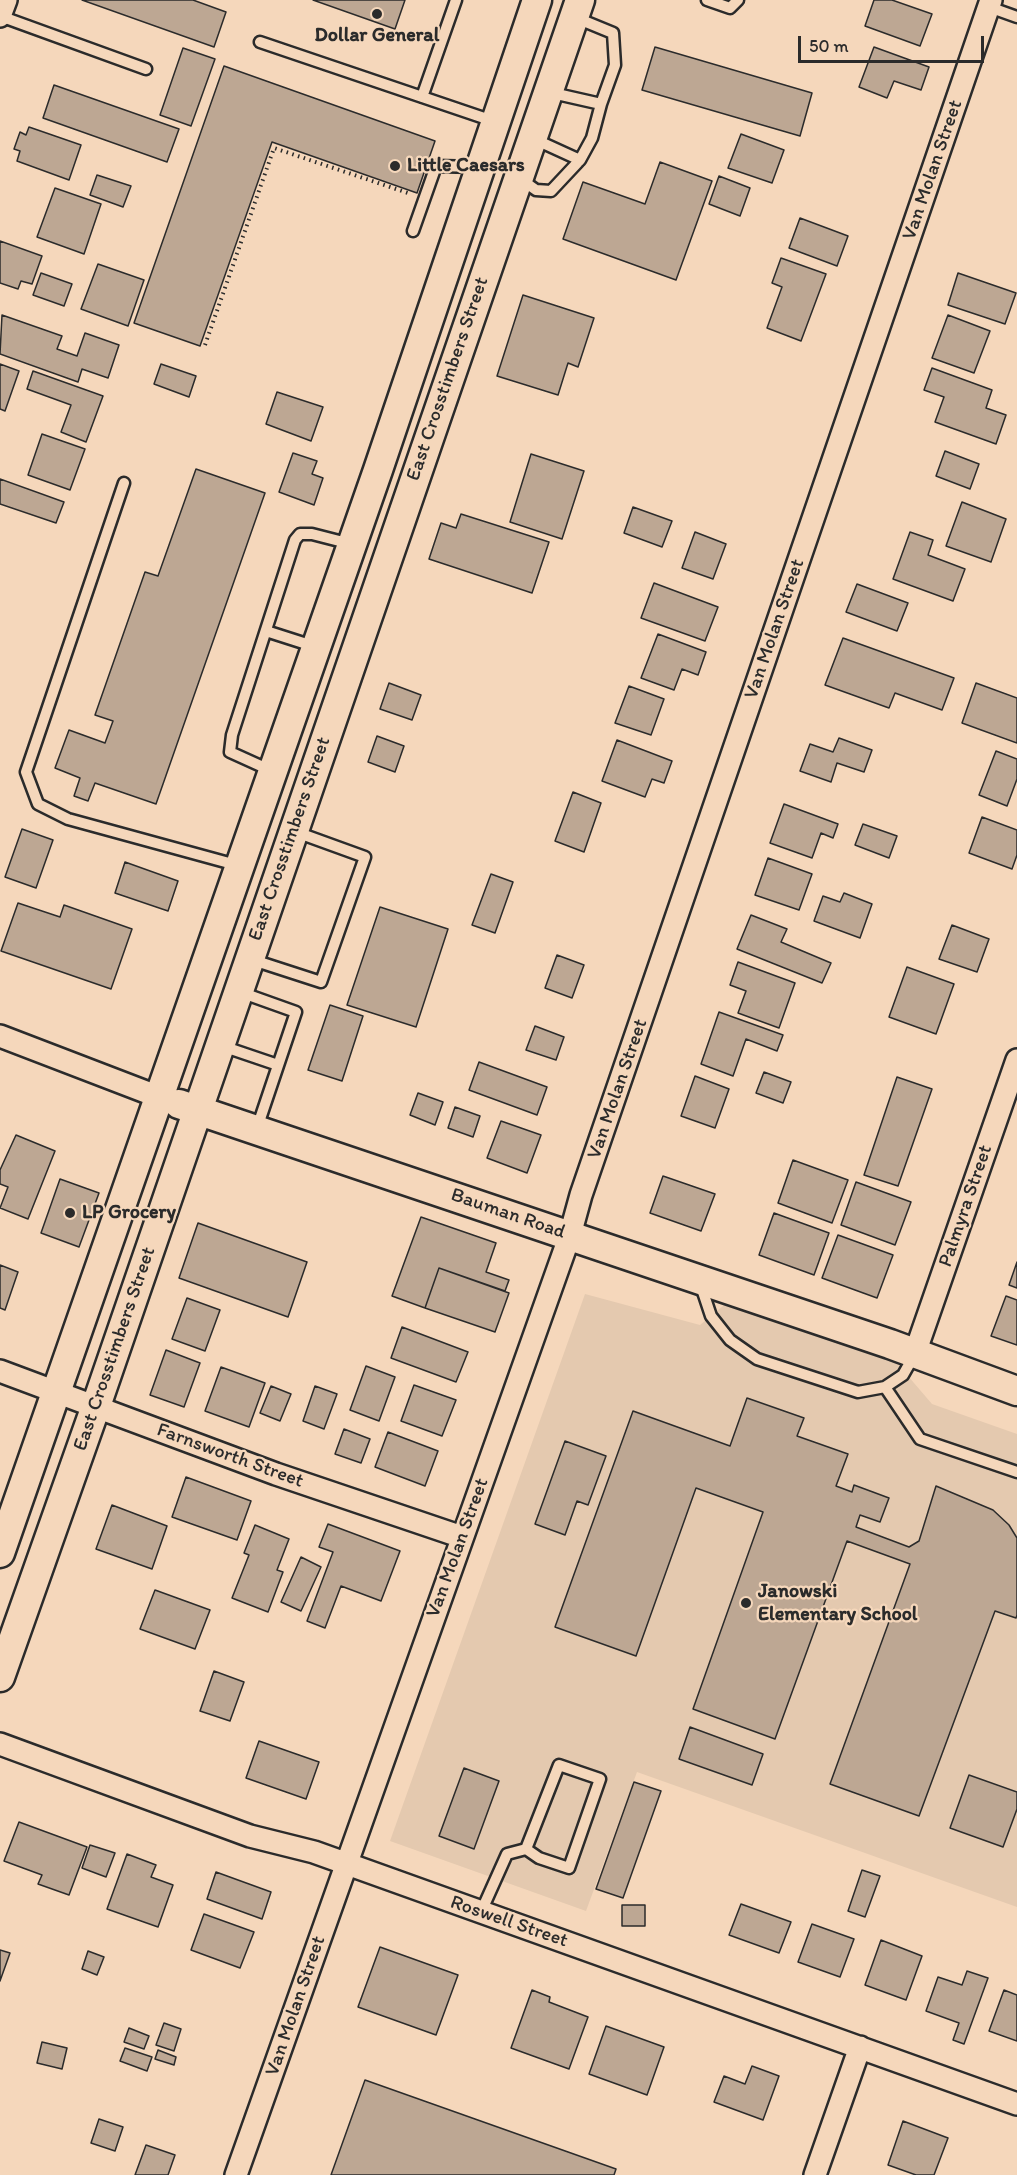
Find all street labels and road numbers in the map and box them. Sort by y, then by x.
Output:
street label: Van Molan Street [898,97,968,243]
street label: East Crosstimbers Street [402,274,494,484]
street label: Van Molan Street [740,556,810,702]
street label: East Crosstimbers Street [244,734,336,944]
street label: Van Molan Street [583,1016,653,1162]
street label: Palmyra Street [934,1142,998,1270]
street label: Bauman Road [448,1183,568,1245]
street label: East Crosstimbers Street [69,1244,161,1454]
street label: Farnsworth Street [153,1418,307,1494]
street label: Van Molan Street [422,1475,494,1621]
street label: Roswell Street [447,1891,571,1953]
street label: Van Molan Street [261,1933,331,2079]

